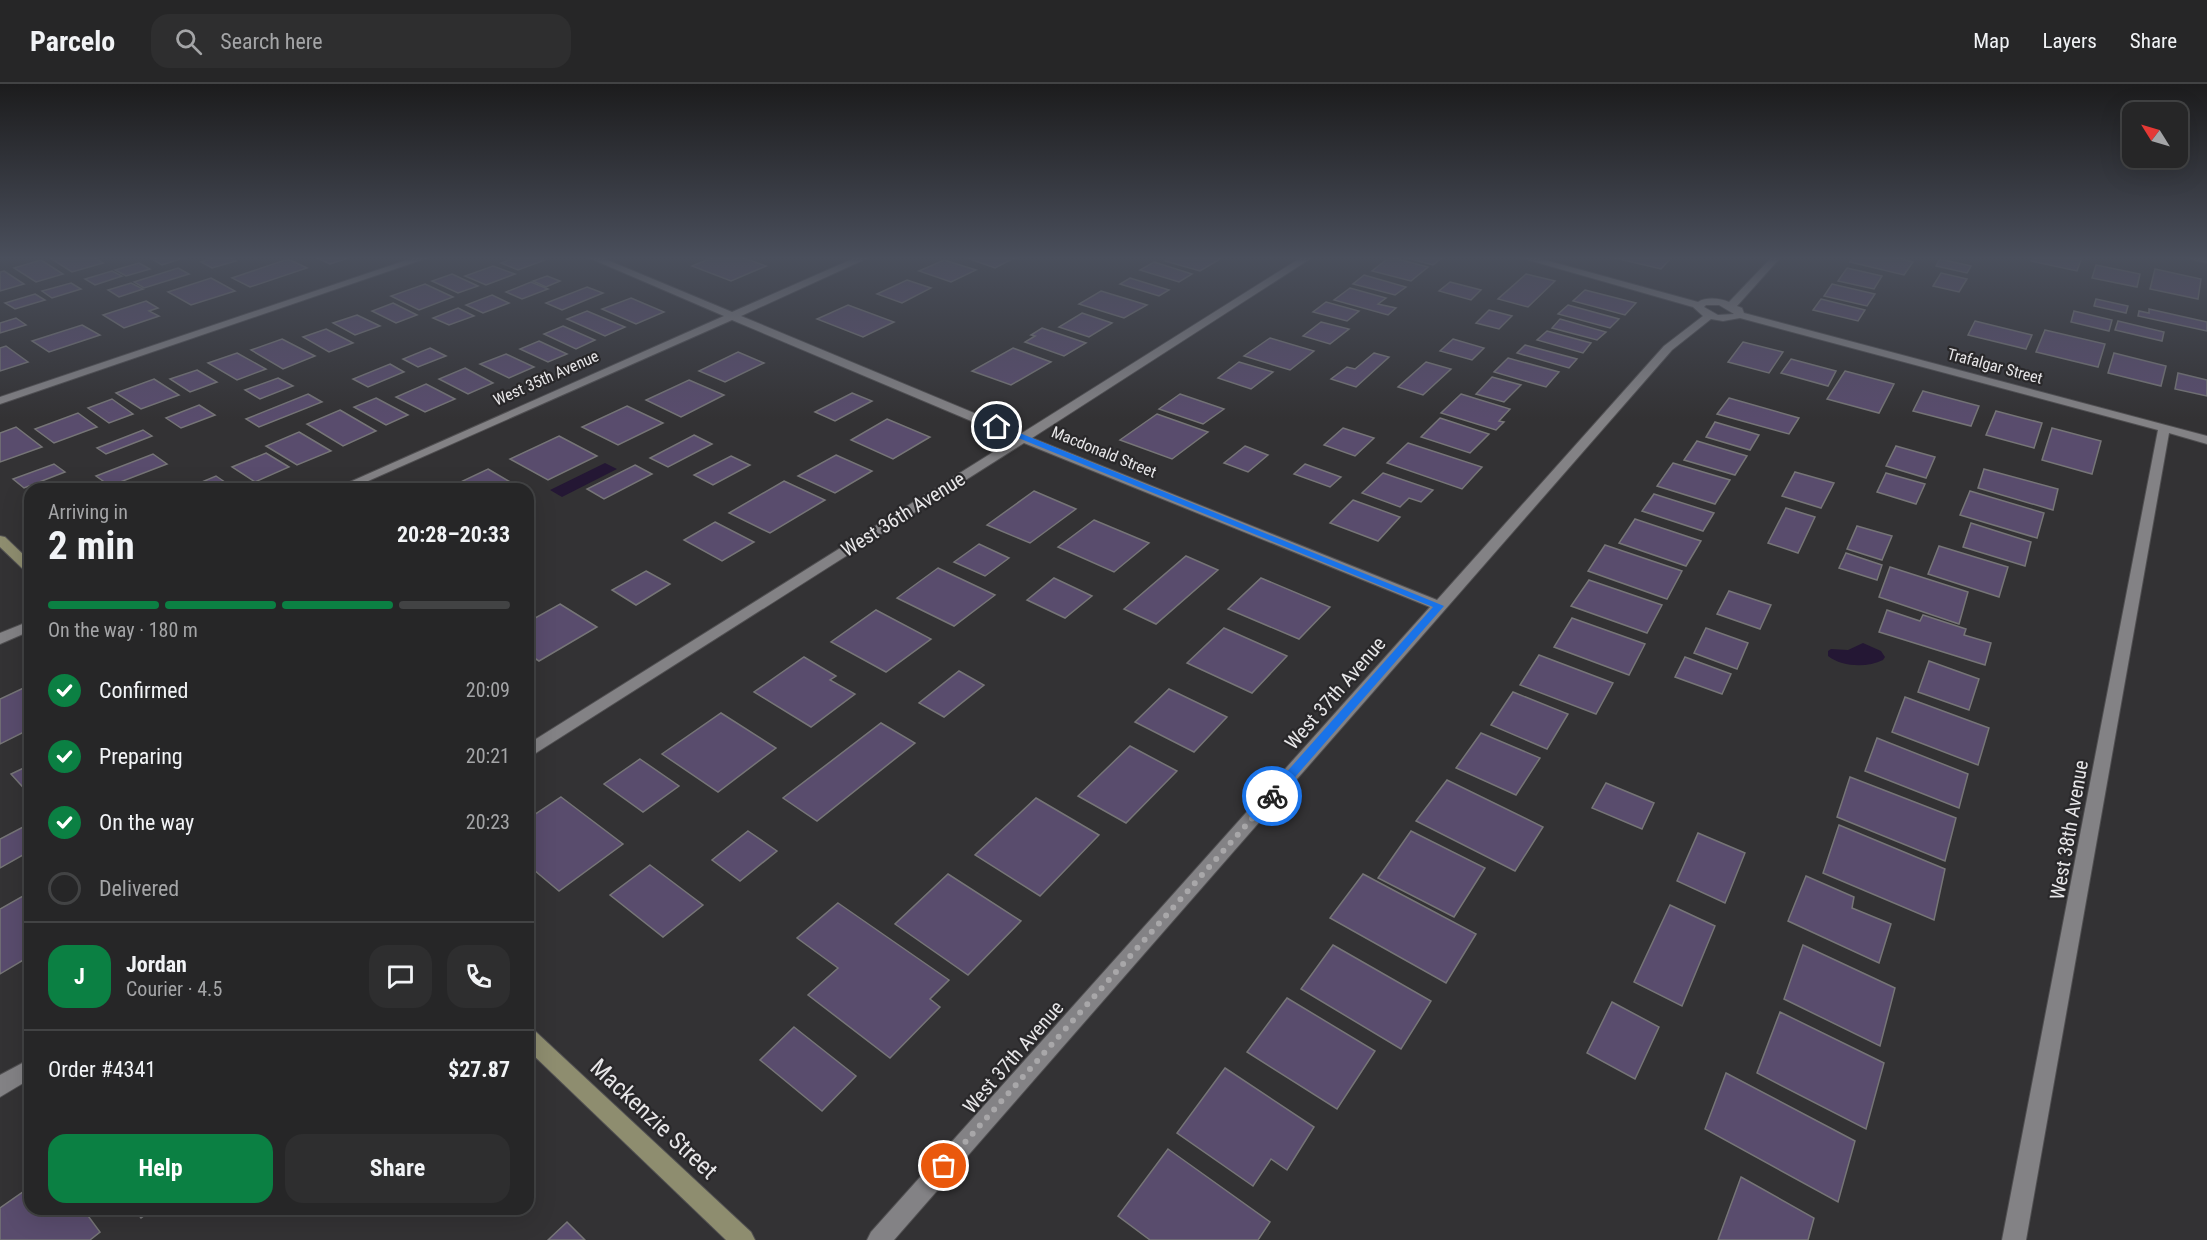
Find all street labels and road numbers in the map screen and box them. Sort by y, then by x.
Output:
street label: Trafalgar Street [1945,344,2045,388]
street label: West 35th Avenue [490,346,602,410]
street label: Macdonald Street [1049,422,1159,482]
street label: West 36th Avenue [837,466,969,562]
street label: West 37th Avenue [1280,632,1390,754]
street label: West 38th Avenue [2045,758,2093,902]
street label: West 37th Avenue [958,996,1068,1118]
street label: Mackenzie Street [585,1053,723,1185]

